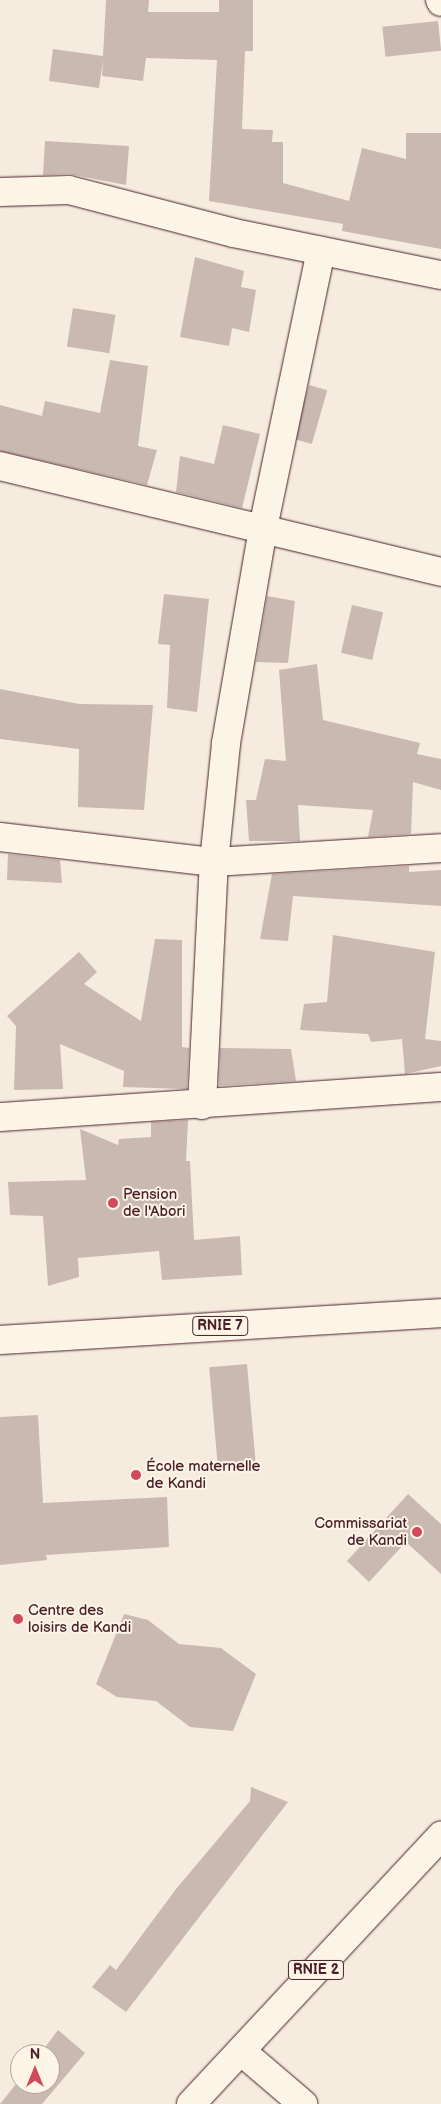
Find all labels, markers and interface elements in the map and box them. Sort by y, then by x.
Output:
place label: Pension de l'Abori [123,1185,185,1220]
marker: Pension de l'Abori [107,1197,119,1209]
road number: RNIE 7 [191,1314,249,1338]
place label: École maternelle de Kandi [146,1457,260,1492]
marker: École maternelle de Kandi [130,1469,142,1481]
place label: Commissariat de Kandi [314,1514,407,1549]
marker: Commissariat de Kandi [411,1526,423,1538]
place label: Centre des loisirs de Kandi [28,1601,131,1636]
marker: Centre des loisirs de Kandi [12,1613,24,1625]
road number: RNIE 2 [287,1958,345,1982]
north arrow [10,2044,60,2094]
text: N [30,2046,40,2063]

